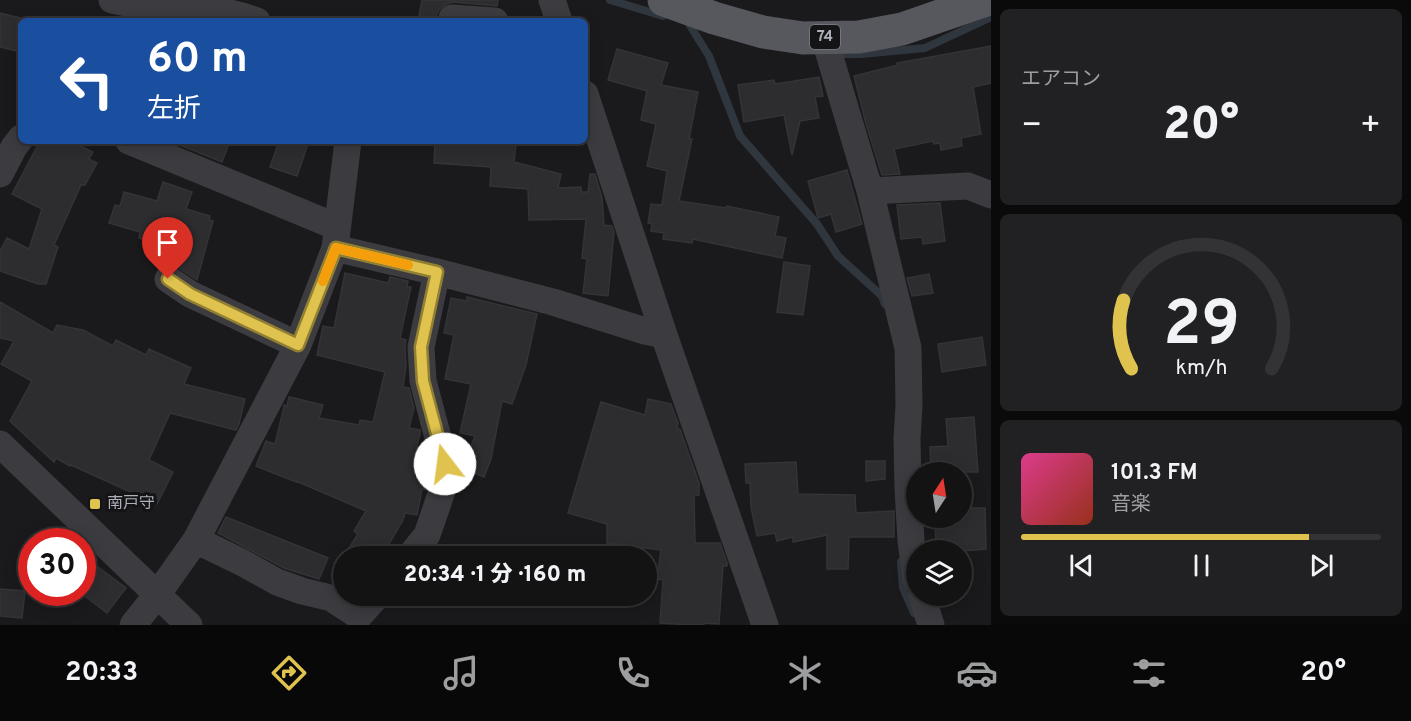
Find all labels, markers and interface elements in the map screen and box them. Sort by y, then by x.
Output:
road number: 74 [810,25,840,49]
text: 60 m [147,34,248,87]
icon: left [48,42,126,120]
text: エアコン [1021,67,1101,93]
text: 左折 [147,93,201,127]
text: 20° [1163,98,1239,155]
text: − [1021,106,1042,148]
text: + [1360,106,1381,148]
pin [142,217,193,279]
icon: arrive [151,226,184,259]
text: 29 [1163,289,1239,368]
text: km/h [1175,356,1227,383]
position arrow [413,432,477,496]
text: 101.3 FM [1111,460,1198,487]
north arrow [906,462,972,528]
map controls [906,462,972,606]
text: 音楽 [1111,492,1151,518]
place label: 南戸守 [107,494,155,514]
marker: 南戸守 [88,497,102,511]
speed limit sign: 30 [18,528,96,606]
button: layers [906,540,972,606]
icon: previous [1065,549,1098,582]
icon: pause [1185,549,1218,582]
icon: next [1305,549,1338,582]
text: 20:34 · 1 分 · 160 m [404,562,586,589]
icon: directions [268,652,310,694]
icon: music [440,652,482,694]
icon: phone [612,652,654,694]
icon: climate [784,652,826,694]
icon: car [956,652,998,694]
icon: filters [1128,652,1170,694]
text: 20:33 [65,656,138,690]
text: 20° [1300,656,1346,690]

